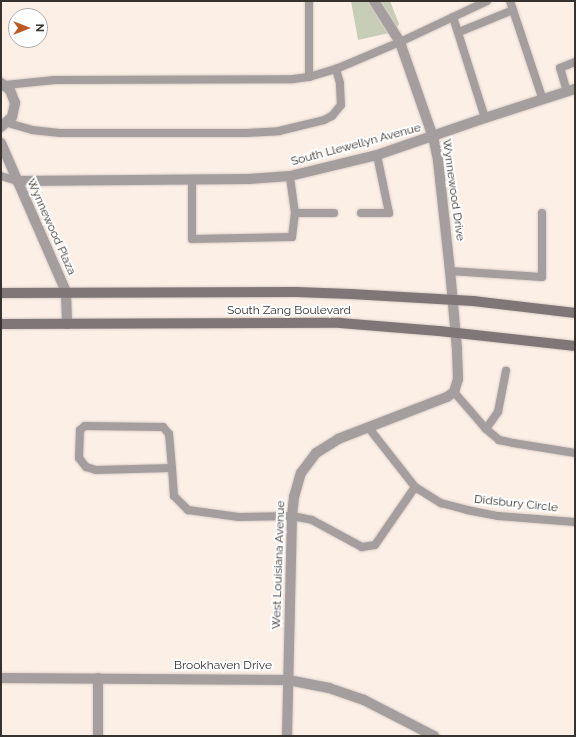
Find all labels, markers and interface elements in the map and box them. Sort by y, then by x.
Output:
north arrow [8,8,48,48]
text: N [33,24,46,32]
street label: South Llewellyn Avenue [289,121,423,169]
street label: Wynnewood Drive [439,138,467,242]
street label: Wynnewood Plaza [23,177,79,277]
street label: South Zang Boulevard [227,304,351,318]
street label: Didsbury Circle [473,492,559,516]
street label: West Louisiana Avenue [270,500,288,630]
street label: Brookhaven Drive [174,659,272,673]

